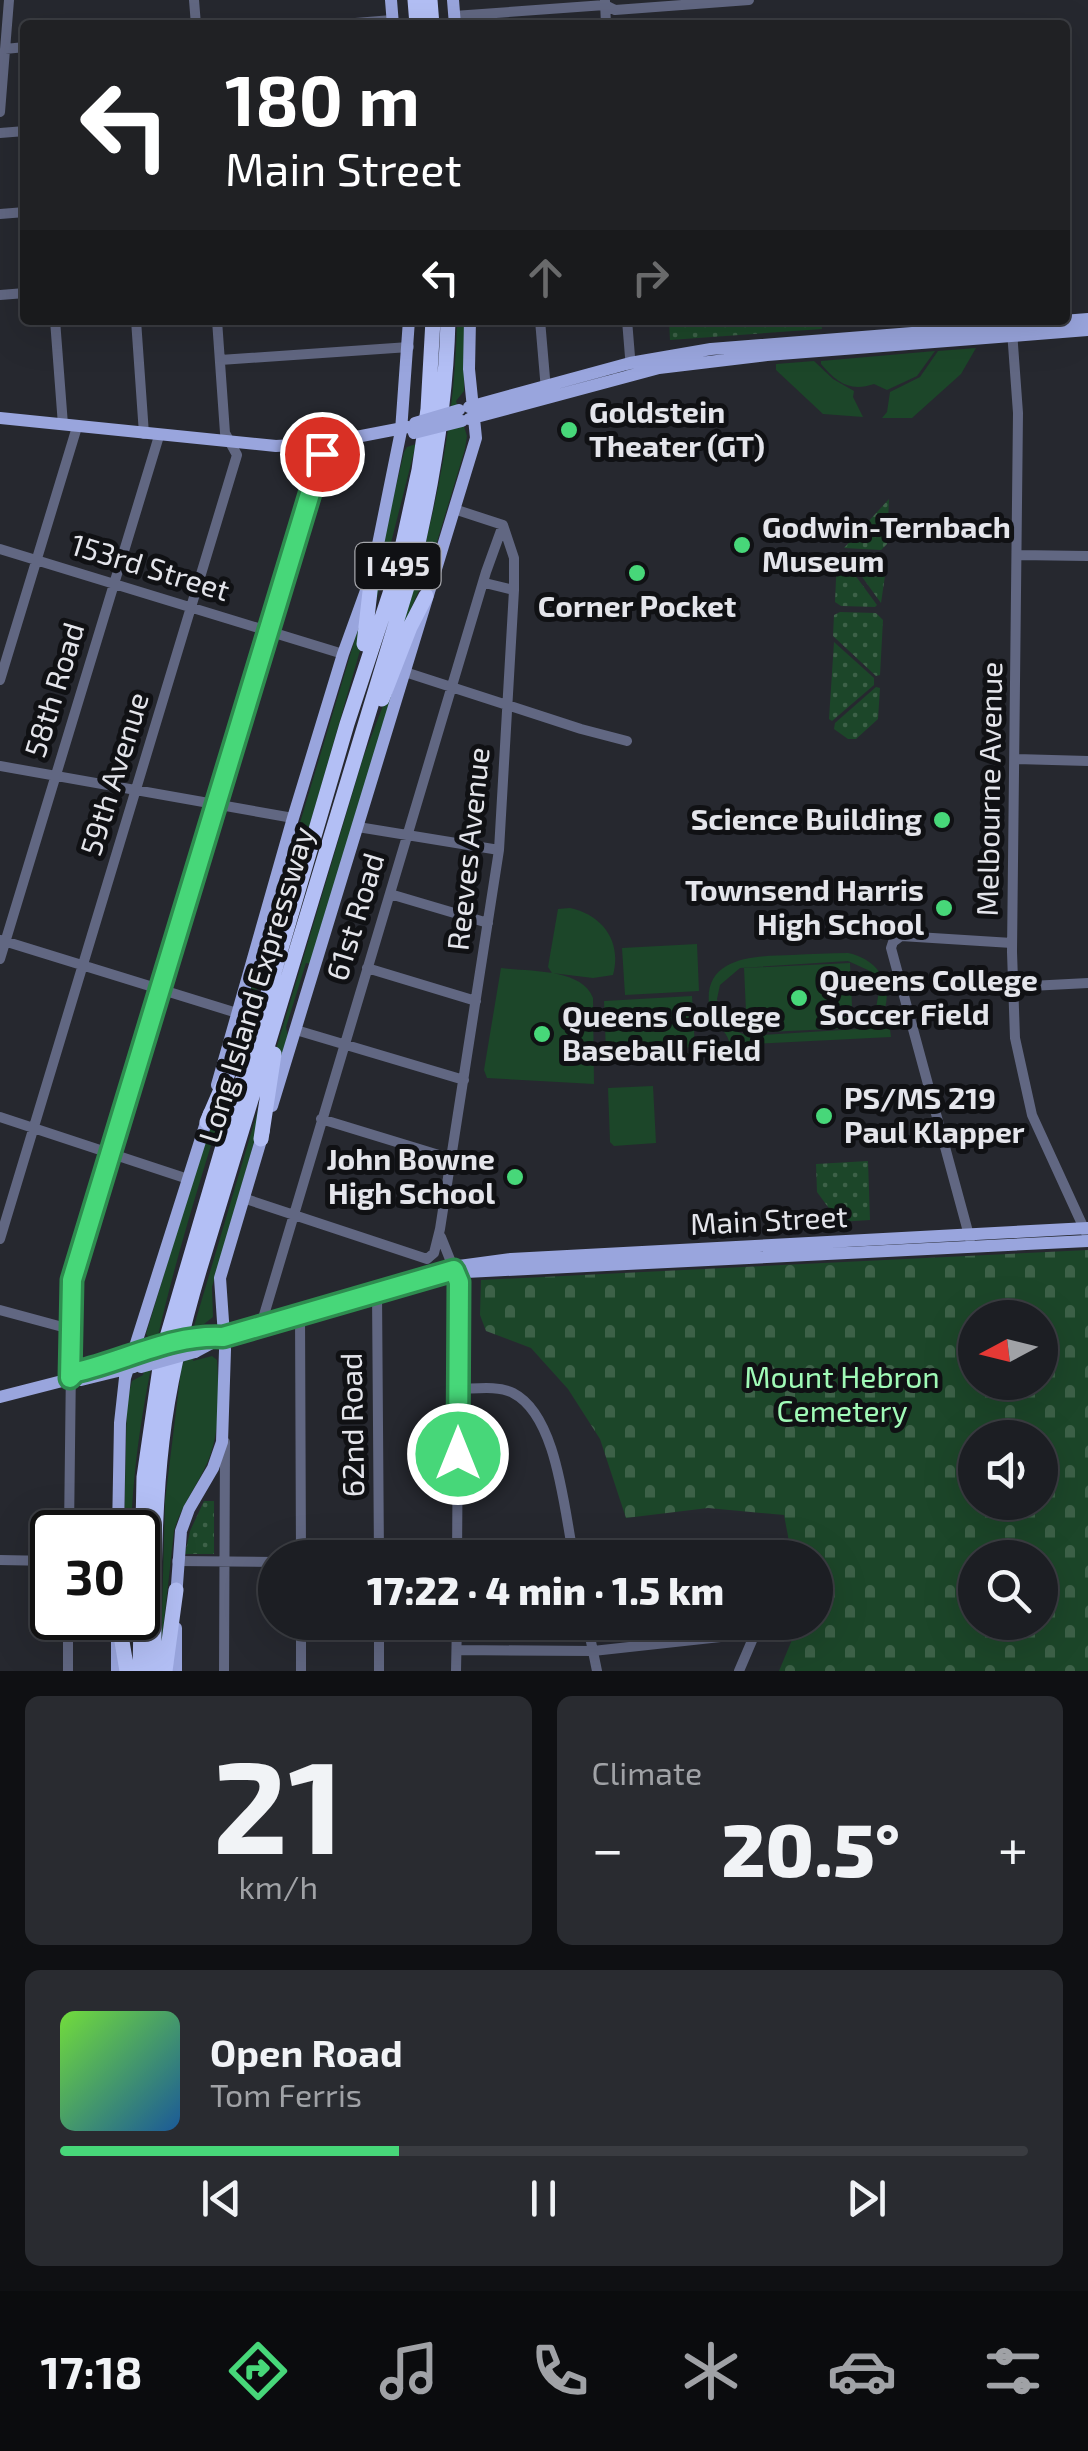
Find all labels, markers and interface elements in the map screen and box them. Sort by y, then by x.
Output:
text: 180 m [225,56,420,140]
icon: left [60,60,190,190]
text: Main Street [225,141,462,195]
icon: left [413,250,468,305]
icon: ahead [518,250,573,305]
icon: right [623,250,678,305]
place label: Goldstein Theater (GT) [589,393,765,463]
pin [280,412,365,497]
marker: Goldstein Theater (GT) [558,419,580,441]
icon: arrive [295,427,350,482]
place label: Godwin-Ternbach Museum [762,508,1011,578]
street label: 153rd Street [67,525,234,607]
marker: Godwin-Ternbach Museum [731,534,753,556]
road number: I 495 [356,543,440,589]
marker: Corner Pocket [626,562,648,584]
place label: Corner Pocket [538,587,736,623]
street label: 58th Road [16,618,91,761]
street label: Melbourne Avenue [968,661,1008,917]
street label: 59th Avenue [71,688,155,859]
street label: Reeves Avenue [438,745,496,952]
place label: Science Building [691,800,923,836]
marker: Science Building [931,809,953,831]
street label: Long Island Expressway [190,822,320,1147]
street label: 61st Road [318,848,391,985]
place label: Townsend Harris High School [685,871,924,941]
marker: Townsend Harris High School [933,897,955,919]
place label: Queens College Soccer Field [819,961,1038,1031]
marker: Queens College Soccer Field [788,987,810,1009]
place label: Queens College Baseball Field [562,997,781,1067]
marker: Queens College Baseball Field [531,1023,553,1045]
place label: PS/MS 219 Paul Klapper [844,1079,1025,1149]
marker: PS/MS 219 Paul Klapper [813,1105,835,1127]
place label: John Bowne High School [326,1140,495,1210]
marker: John Bowne High School [504,1166,526,1188]
street label: Main Street [689,1197,849,1241]
north arrow [958,1300,1058,1400]
map controls [958,1300,1058,1640]
street label: 62nd Road [332,1353,370,1498]
park label: Mount Hebron Cemetery [744,1358,940,1428]
position arrow [406,1402,510,1506]
button: sound [958,1420,1058,1520]
speed limit sign: 30 [30,1510,160,1640]
button: search [958,1540,1058,1640]
text: 17:22 · 4 min · 1.5 km [367,1567,724,1613]
text: 21 [212,1724,344,1880]
text: Climate [592,1753,702,1791]
text: 20.5° [721,1802,900,1892]
text: − [592,1814,624,1880]
text: + [998,1814,1028,1880]
text: km/h [239,1867,318,1905]
text: Open Road [210,2029,403,2075]
text: Tom Ferris [210,2075,362,2113]
icon: previous [194,2171,249,2226]
icon: pause [516,2171,571,2226]
icon: next [839,2171,894,2226]
icon: directions [223,2336,293,2406]
icon: music [374,2336,444,2406]
icon: phone [525,2336,595,2406]
icon: climate [676,2336,746,2406]
icon: car [827,2336,897,2406]
icon: filters [978,2336,1048,2406]
text: 17:18 [40,2344,143,2398]

